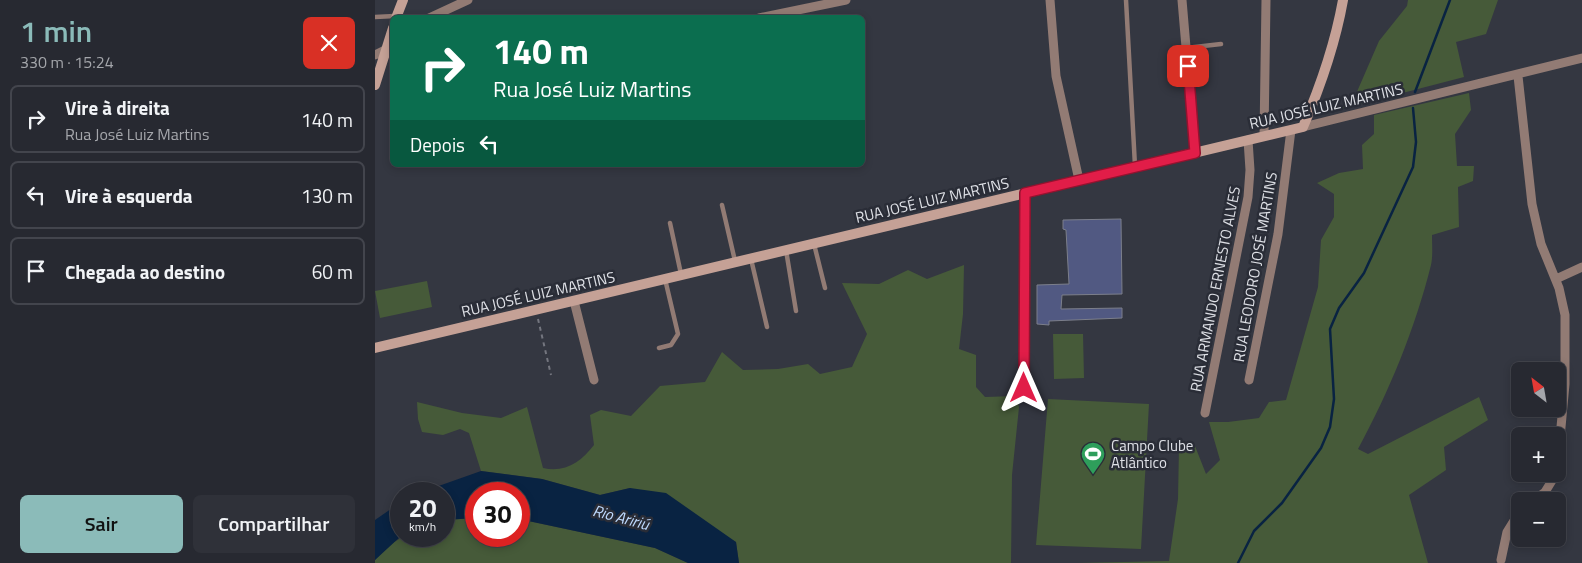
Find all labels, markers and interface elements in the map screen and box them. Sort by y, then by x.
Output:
text: 1 min [20,8,92,54]
button: close [303,17,355,69]
text: 140 m [493,24,589,78]
icon: right [410,35,475,100]
pin [1167,45,1209,87]
text: 330 m · 15:24 [20,50,114,74]
icon: arrive [1174,52,1202,80]
text: Rua José Luiz Martins [493,72,692,106]
street label: RUA JOSÉ LUIZ MARTINS [1247,77,1405,135]
text: Vire à direita [65,93,170,122]
icon: right [22,105,50,133]
text: 140 m [301,105,353,134]
text: Rua José Luiz Martins [65,122,209,146]
text: Depois [410,130,465,159]
icon: left [475,130,503,158]
street label: RUA LEODORO JOSÉ MARTINS [1227,170,1283,364]
street label: RUA JOSÉ LUIZ MARTINS [853,171,1011,229]
icon: left [22,181,50,209]
text: Vire à esquerda [65,181,193,210]
text: 130 m [301,181,353,210]
street label: RUA ARMANDO ERNESTO ALVES [1184,184,1246,394]
icon: arrive [22,257,50,285]
text: Chegada ao destino [65,257,225,286]
text: 60 m [312,257,353,286]
street label: RUA JOSÉ LUIZ MARTINS [459,265,617,323]
position arrow [997,361,1049,413]
north arrow [1511,362,1566,418]
map controls [1511,362,1566,547]
button: + [1511,427,1566,482]
place label: Campo Clube Atlântico [1111,434,1193,474]
sports icon: Campo Clube Atlântico [1080,441,1106,475]
speed limit sign: 30 [465,482,530,547]
text: 20 [408,489,437,527]
button: − [1511,492,1566,547]
button: Sair [20,495,183,553]
button: Compartilhar [193,495,355,553]
water label: Rio Aririú [590,498,653,536]
text: km/h [409,517,436,536]

